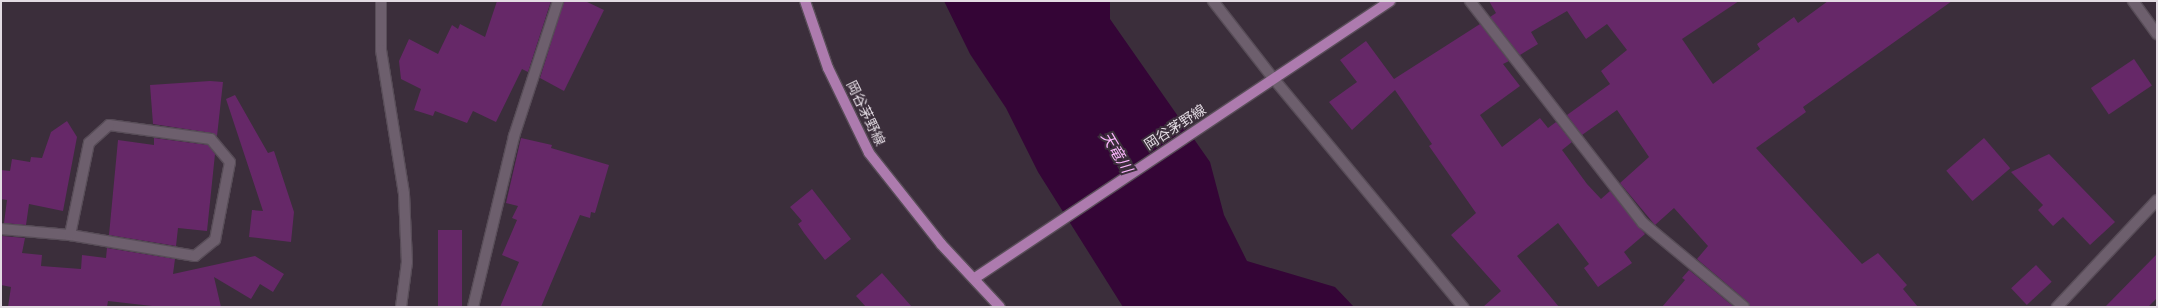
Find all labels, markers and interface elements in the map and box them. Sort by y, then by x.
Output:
street label: 岡谷茅野線 [843,78,889,148]
street label: 岡谷茅野線 [1141,101,1209,153]
water label: 天竜川 [1098,128,1136,176]

